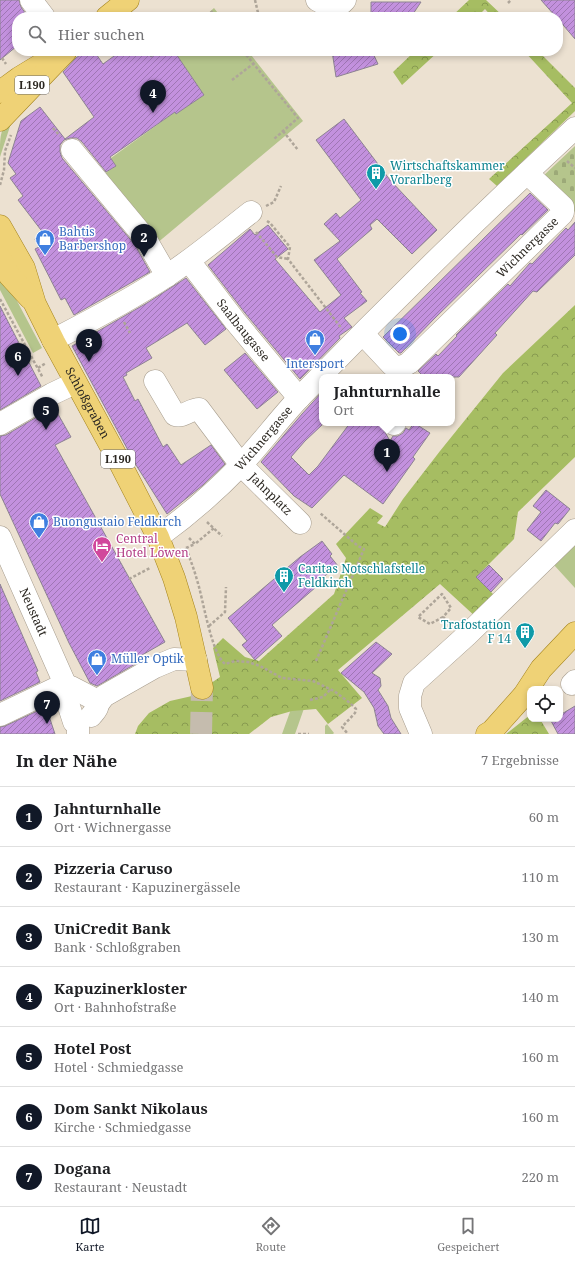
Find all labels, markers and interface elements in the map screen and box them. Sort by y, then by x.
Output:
search box [12,12,563,56]
icon: search [26,23,48,45]
text: Hier suchen [58,24,145,44]
road number: L190 [15,76,49,94]
pin: 4 [140,80,166,113]
place label: Wirtschaftskammer Vorarlberg [390,157,505,188]
building icon: Wirtschaftskammer Vorarlberg [365,162,387,190]
street label: Wichnergasse [493,213,562,281]
place label: Bahtis Barbershop [59,223,126,254]
pin: 2 [131,224,157,257]
shop icon: Bahtis Barbershop [34,228,56,256]
street label: Saalbaugasse [213,295,274,365]
your location [390,324,410,344]
shop icon: Intersport [304,328,326,356]
pin: 3 [76,329,102,362]
pin: 6 [5,343,31,376]
place label: Intersport [286,355,344,372]
street label: Schloßgraben [61,364,114,442]
popup [319,374,455,426]
text: Jahnturnhalle [333,381,441,401]
pin: 5 [33,397,59,430]
text: Ort [333,401,354,419]
street label: Wichnergasse [231,402,296,474]
pin: 1 [374,439,400,472]
road number: L190 [101,450,135,468]
street label: Jahnplatz [245,468,296,519]
shop icon: Buongustaio Feldkirch [28,511,50,539]
place label: Buongustaio Feldkirch [53,513,182,530]
place label: Central Hotel Löwen [116,530,189,561]
hotel icon: Central Hotel Löwen [91,535,113,563]
place label: Caritas Notschlafstelle Feldkirch [298,560,425,591]
building icon: Caritas Notschlafstelle Feldkirch [273,565,295,593]
street label: Neustadt [15,585,52,639]
place label: Trafostation F 14 [441,616,511,647]
building icon: Trafostation F 14 [514,621,536,649]
shop icon: Müller Optik [86,648,108,676]
place label: Müller Optik [111,650,185,667]
map controls [527,686,563,722]
button: locate [527,686,563,722]
pin: 7 [34,691,60,724]
text: In der Nähe [16,749,117,772]
text: 7 Ergebnisse [481,751,559,769]
text: Jahnturnhalle [54,798,161,818]
text: 1 [25,808,33,826]
text: 60 m [529,808,559,826]
text: Ort · Wichnergasse [54,818,171,836]
text: Pizzeria Caruso [54,858,173,878]
text: 2 [25,868,33,886]
text: 110 m [522,868,559,886]
text: Restaurant · Kapuzinergässele [54,878,241,896]
text: UniCredit Bank [54,918,171,938]
text: 3 [25,928,33,946]
text: 130 m [522,928,559,946]
text: Bank · Schloßgraben [54,938,181,956]
text: Kapuzinerkloster [54,978,187,998]
text: 4 [25,988,33,1006]
text: 140 m [522,988,559,1006]
text: Ort · Bahnhofstraße [54,998,176,1016]
text: Hotel Post [54,1038,131,1058]
text: 5 [25,1048,33,1066]
text: 160 m [522,1048,559,1066]
text: Hotel · Schmiedgasse [54,1058,183,1076]
text: Dom Sankt Nikolaus [54,1098,208,1118]
text: 6 [25,1108,33,1126]
text: 160 m [522,1108,559,1126]
text: Kirche · Schmiedgasse [54,1118,191,1136]
text: Dogana [54,1158,111,1178]
text: 7 [25,1168,33,1186]
text: 220 m [522,1168,559,1186]
text: Restaurant · Neustadt [54,1178,187,1196]
tab: Karte [76,1215,104,1254]
tab: Route [256,1215,286,1254]
tab: Gespeichert [437,1215,499,1254]

